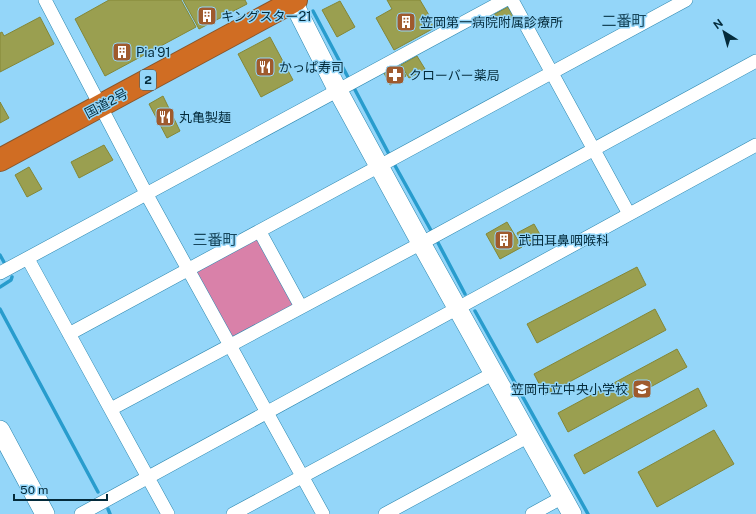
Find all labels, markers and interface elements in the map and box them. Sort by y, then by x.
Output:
building icon: キングスター21 [196,5,218,27]
place label: キングスター21 [221,9,312,24]
building icon: 笠岡第一病院附属診療所 [395,11,417,33]
district label: 二番町 [601,12,647,29]
north arrow [704,12,744,52]
place label: 笠岡第一病院附属診療所 [420,15,563,30]
text: N [711,17,725,31]
building icon: Pia'91 [111,41,133,63]
place label: Pia'91 [136,45,171,60]
restaurant icon: かっぱ寿司 [254,56,276,78]
place label: かっぱ寿司 [279,60,344,75]
pharmacy icon: クローバー薬局 [384,64,406,86]
place label: クローバー薬局 [409,68,500,83]
road number: 2 [140,70,156,90]
street label: 国道2号 [82,86,130,121]
restaurant icon: 丸亀製麺 [154,106,176,128]
place label: 丸亀製麺 [179,110,231,125]
building icon: 武田耳鼻咽喉科 [493,229,515,251]
district label: 三番町 [192,231,238,248]
place label: 武田耳鼻咽喉科 [518,233,609,248]
school or university icon: 笠岡市立中央小学校 [631,378,653,400]
place label: 笠岡市立中央小学校 [511,382,628,397]
scale bar [14,476,107,502]
text: 50 m [20,483,48,497]

